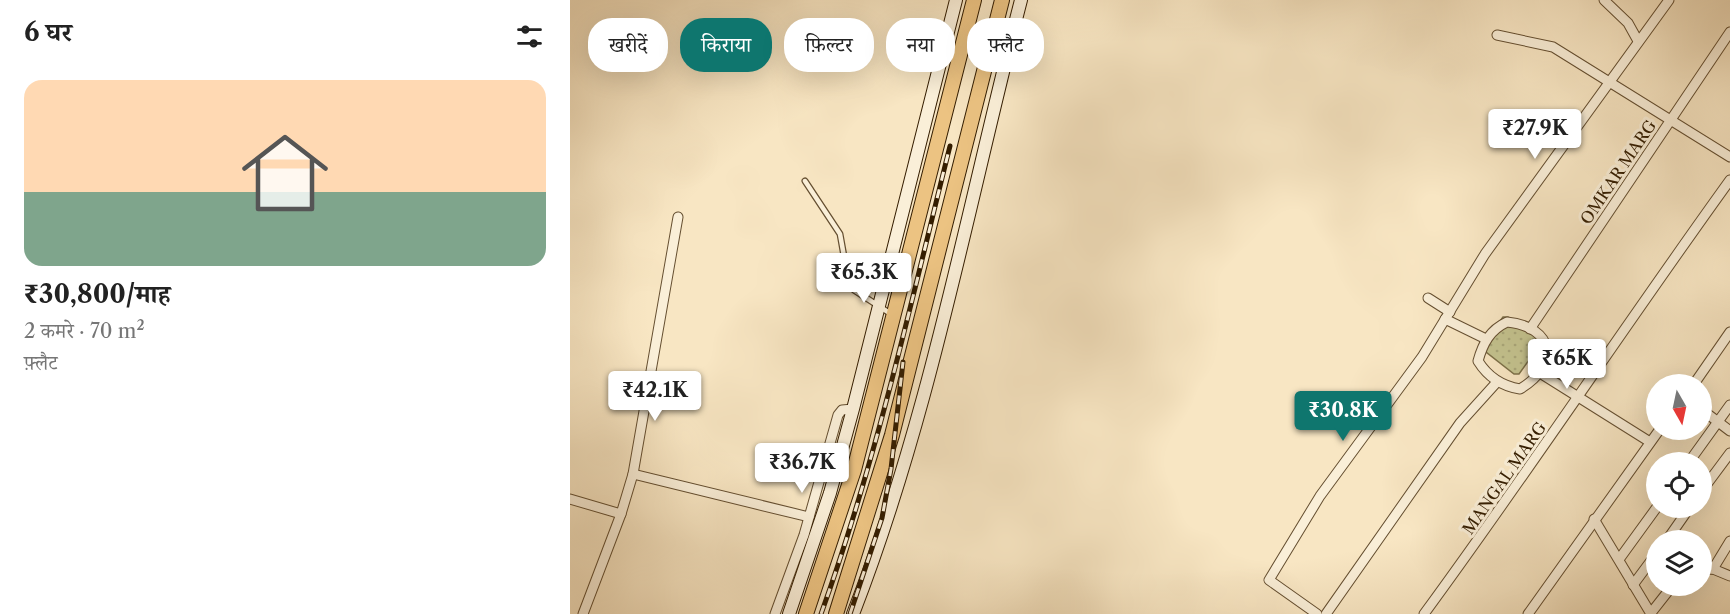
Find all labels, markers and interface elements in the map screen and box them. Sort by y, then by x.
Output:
text: 6 घर [24,16,72,48]
chip: खरीदें [588,18,668,72]
chip: किराया [680,18,772,72]
chip: फ़िल्टर [784,18,874,72]
chip: नया [886,18,955,72]
chip: फ़्लैट [967,18,1044,72]
icon: filters [513,20,546,53]
pin: ₹27.9K [1486,109,1584,160]
text: ₹27.9K [1502,116,1568,140]
street label: OMKAR MARG [1576,116,1660,228]
icon: home [231,119,339,227]
pin: ₹65.3K [815,253,913,304]
text: ₹65.3K [830,260,898,284]
text: ₹30,800/माह [24,278,170,310]
text: 2 कमरे · 70 m² [24,319,145,343]
pin: ₹65K [1531,339,1603,390]
text: ₹65K [1542,346,1592,370]
text: फ़्लैट [24,351,57,375]
pin: ₹42.1K [606,371,704,422]
north arrow [1646,374,1712,440]
map controls [1646,374,1712,596]
text: ₹42.1K [622,378,688,402]
pin: ₹30.8K [1294,391,1392,442]
text: ₹30.8K [1309,398,1377,422]
street label: MANGAL MARG [1458,418,1550,538]
pin: ₹36.7K [753,443,851,494]
text: ₹36.7K [769,450,835,474]
button: locate [1646,452,1712,518]
button: layers [1646,530,1712,596]

